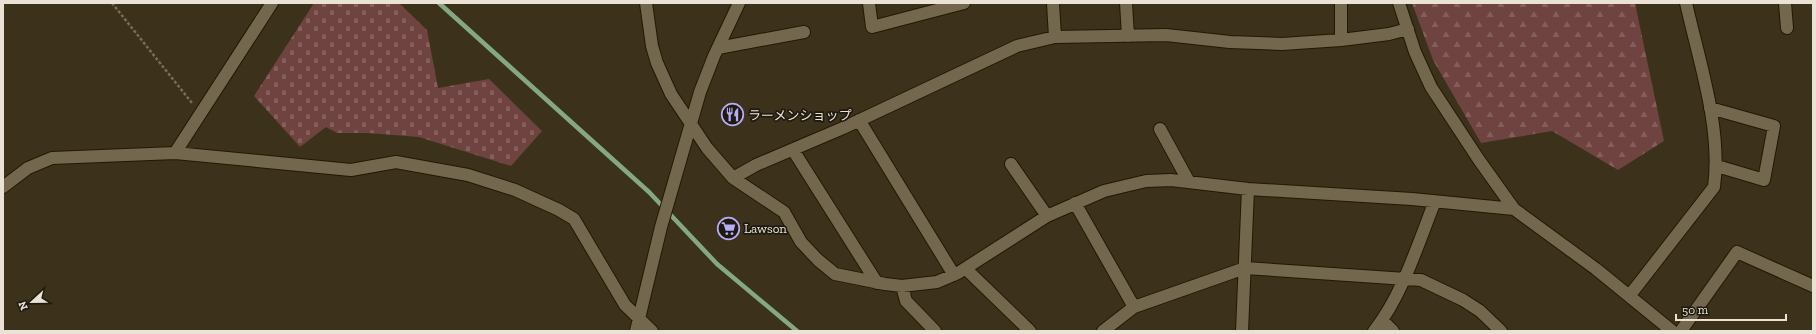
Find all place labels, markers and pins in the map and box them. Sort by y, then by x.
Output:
restaurant icon: ラーメンショップ [720,102,746,128]
place label: ラーメンショップ [748,108,851,123]
supermarket icon: Lawson [715,215,741,241]
place label: Lawson [744,221,787,236]

